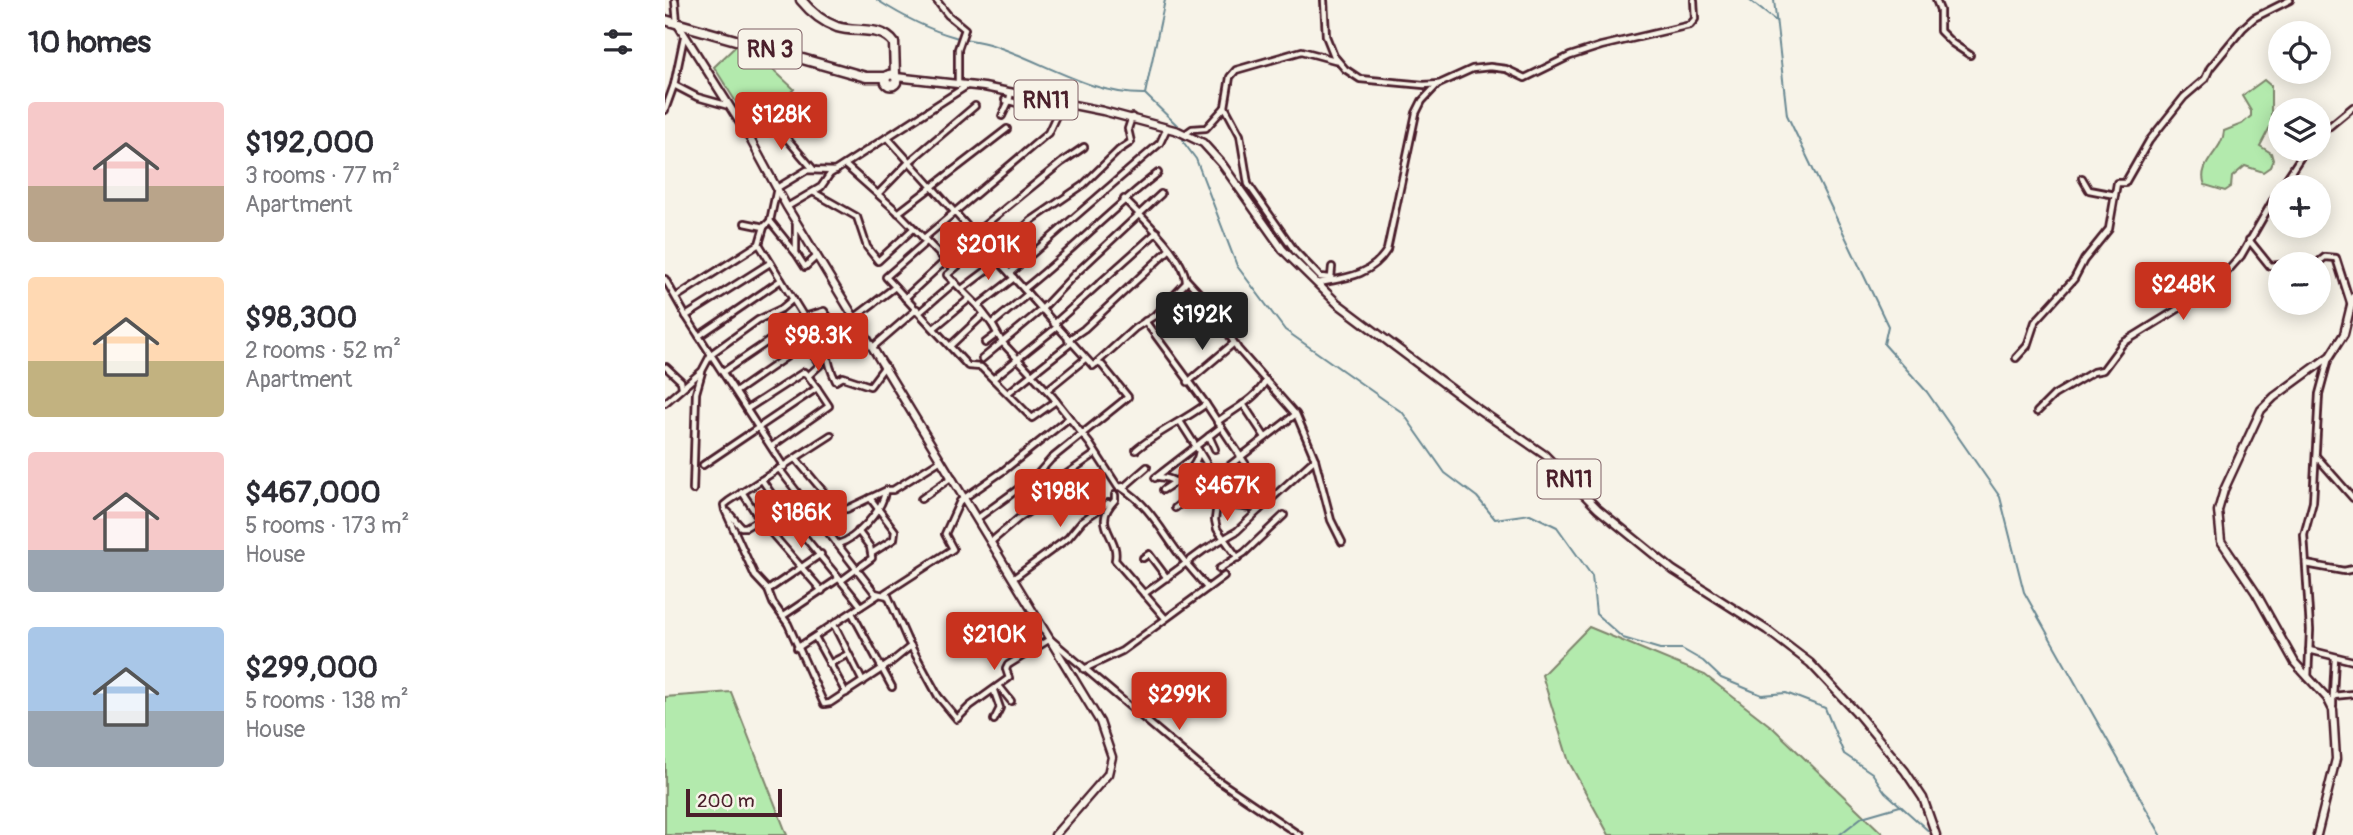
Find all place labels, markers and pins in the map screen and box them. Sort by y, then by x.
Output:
pin: $128K [732,92,830,152]
pin: $201K [939,222,1037,282]
pin: $248K [2134,262,2232,322]
pin: $192K [1153,292,1251,352]
pin: $98.3K [761,314,875,373]
pin: $467K [1178,463,1276,523]
pin: $198K [1011,470,1109,529]
pin: $186K [752,490,850,550]
pin: $210K [945,612,1043,672]
pin: $299K [1130,672,1228,732]

